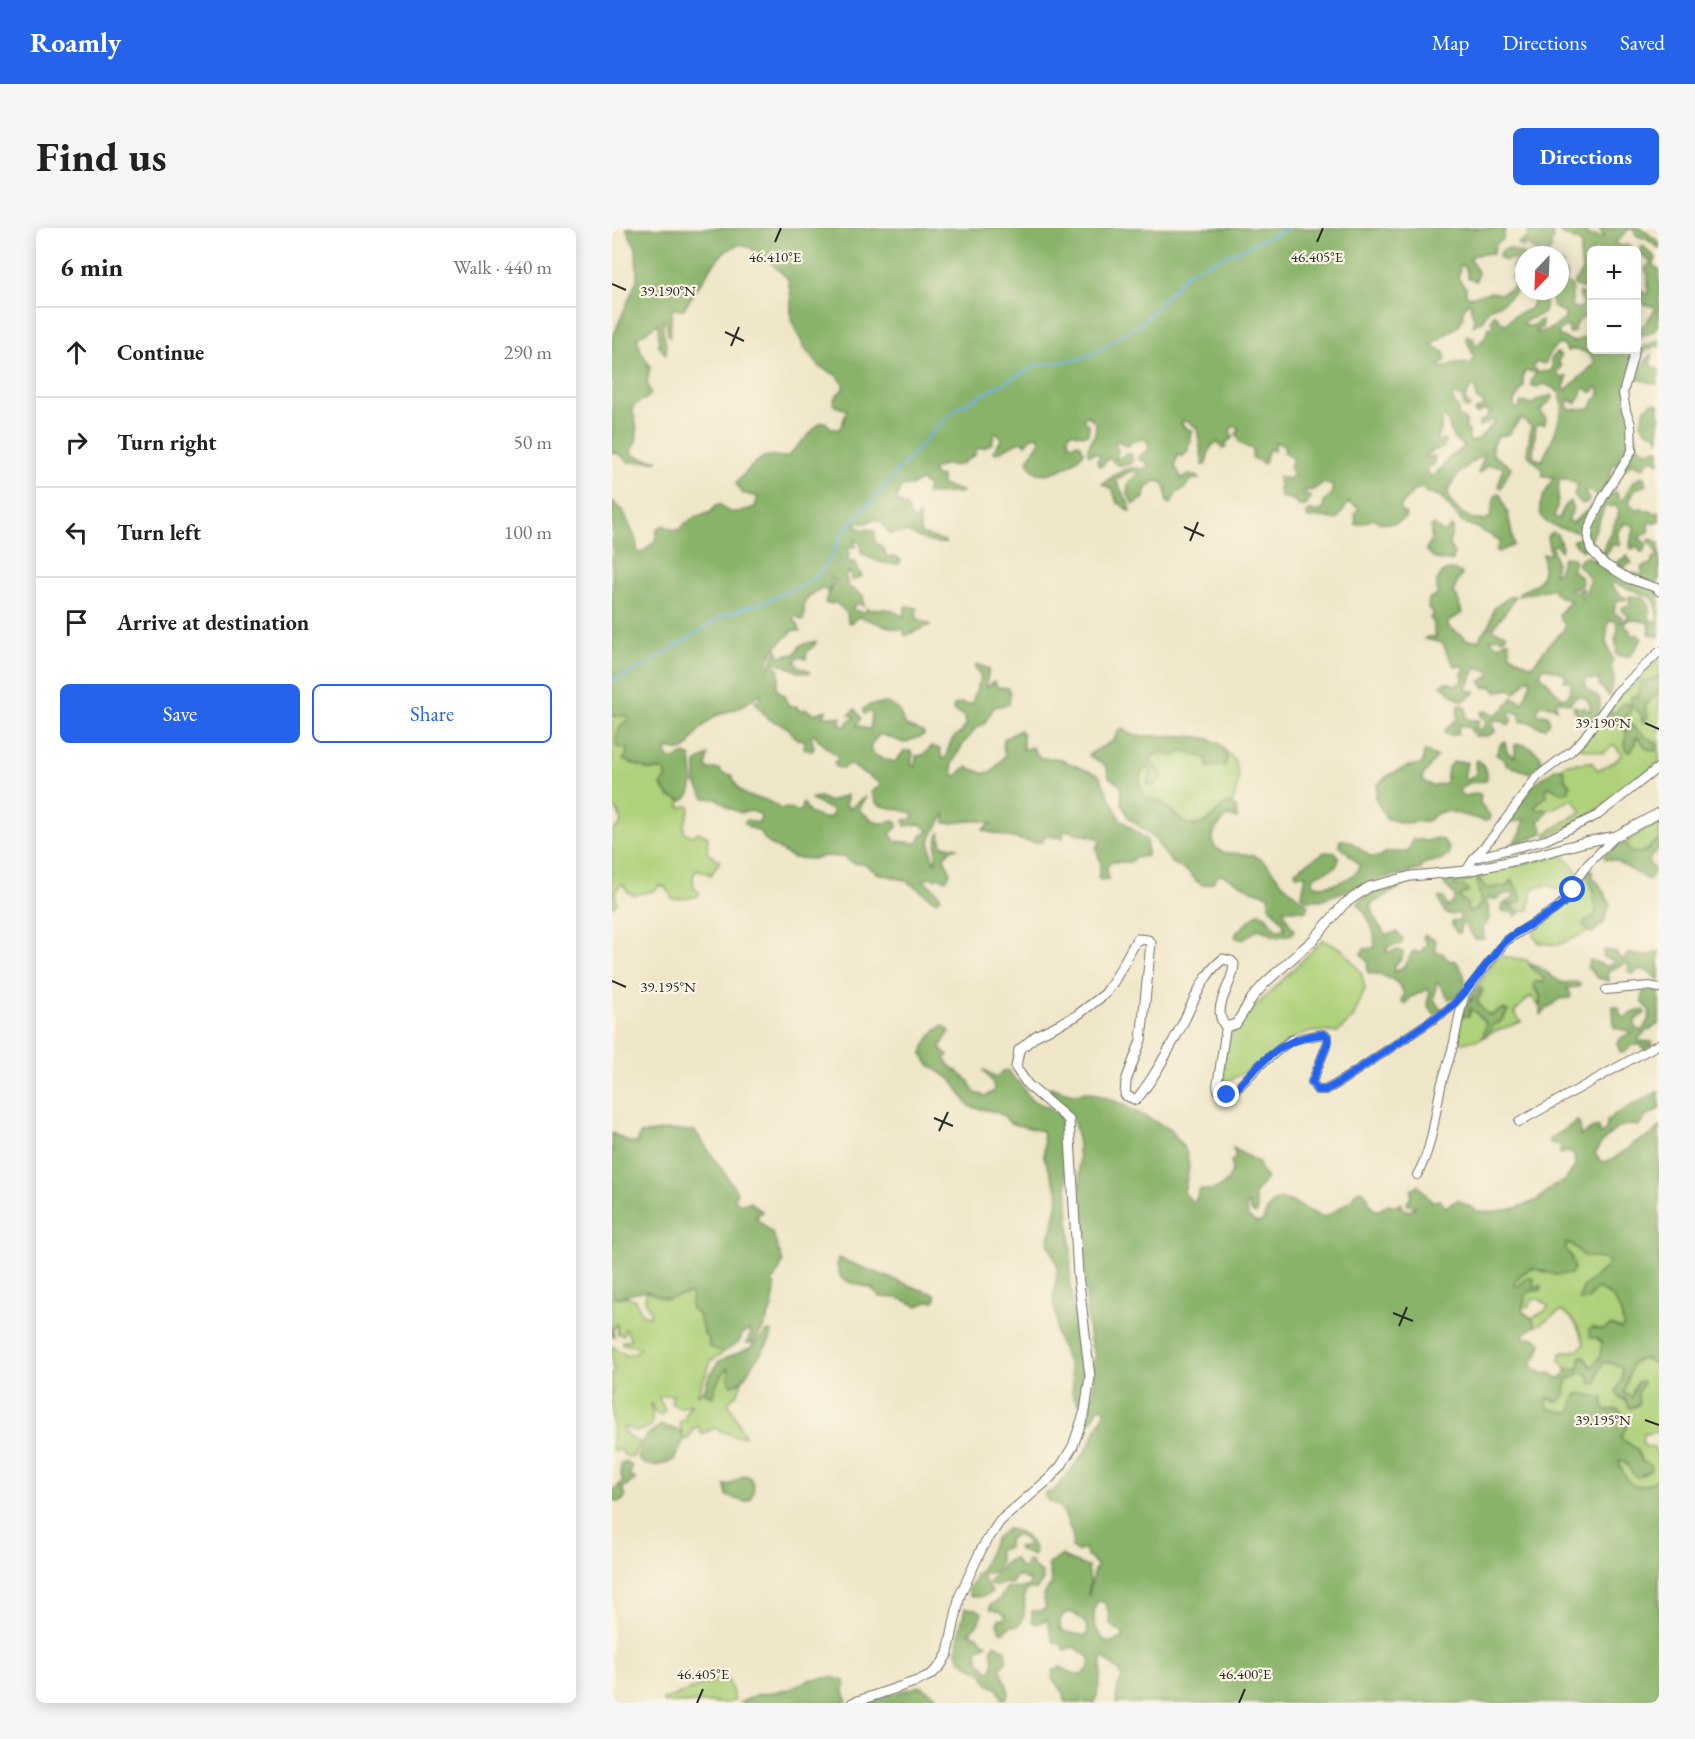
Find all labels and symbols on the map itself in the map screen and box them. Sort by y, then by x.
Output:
north arrow [1515,246,1569,300]
text: 46.410°E [749,247,802,266]
text: 46.405°E [1291,247,1344,266]
text: 39.190°N [640,281,696,300]
text: 39.190°N [1575,713,1631,732]
route start [1559,876,1585,902]
text: 39.195°N [640,977,696,996]
route end [1213,1081,1239,1107]
text: 39.195°N [1575,1410,1631,1429]
text: 46.405°E [677,1664,730,1683]
text: 46.400°E [1219,1664,1272,1683]

